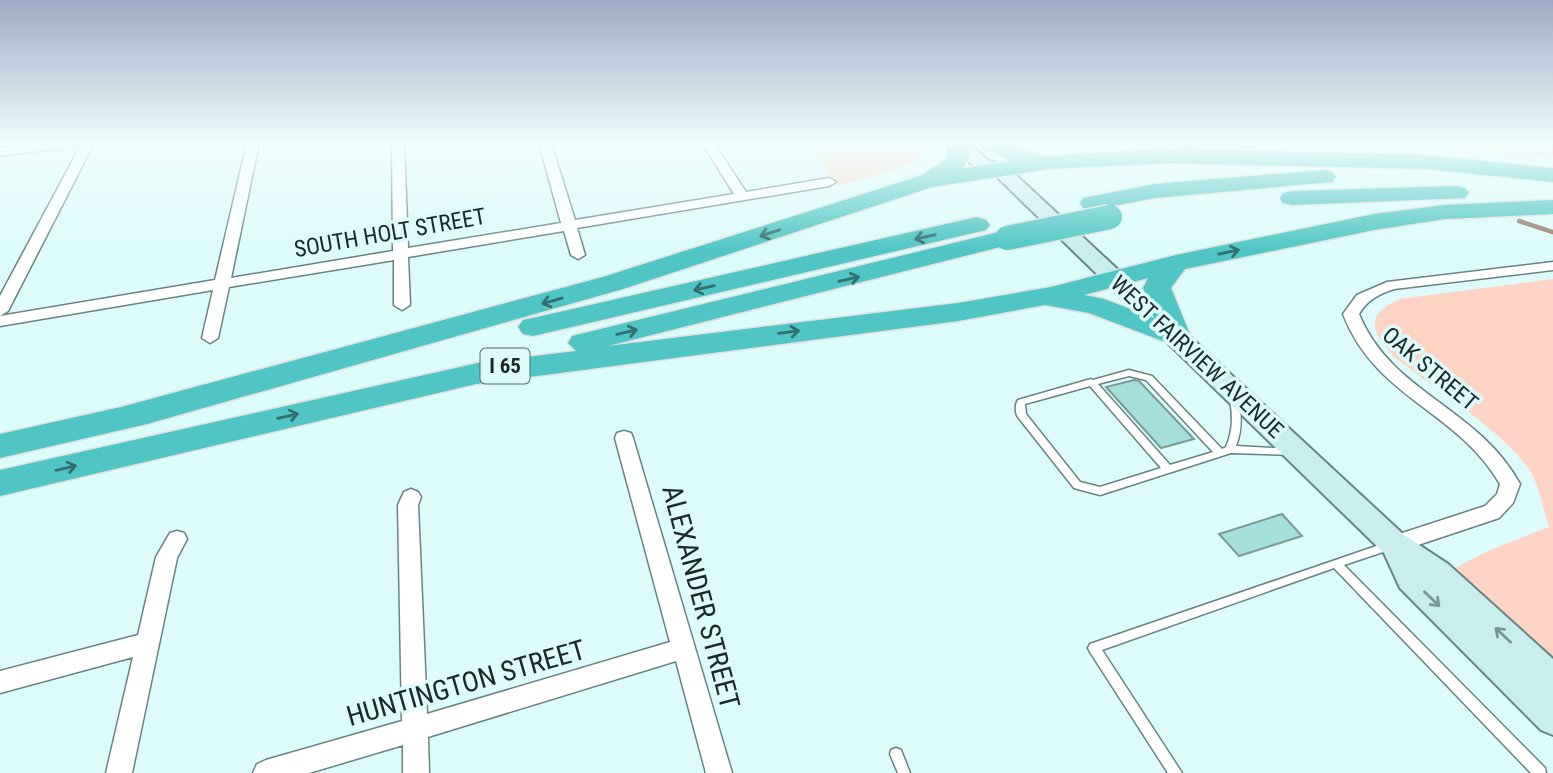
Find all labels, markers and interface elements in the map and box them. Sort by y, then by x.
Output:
street label: SOUTH HOLT STREET [292,203,488,263]
one-way arrow [759,228,781,240]
one-way arrow [914,230,937,244]
one-way arrow [1217,244,1240,258]
street label: WEST FAIRVIEW AVENUE [1105,270,1289,444]
one-way arrow [837,272,860,285]
one-way arrow [693,281,716,295]
one-way arrow [542,295,564,308]
street label: OAK STREET [1377,321,1483,417]
one-way arrow [616,325,638,338]
one-way arrow [777,325,800,338]
road number: I 65 [480,348,530,384]
one-way arrow [276,409,299,422]
one-way arrow [55,461,77,474]
street label: ALEXANDER STREET [655,482,747,712]
one-way arrow [1423,591,1440,608]
one-way arrow [1495,626,1512,643]
street label: HUNTINGTON STREET [343,633,589,733]

